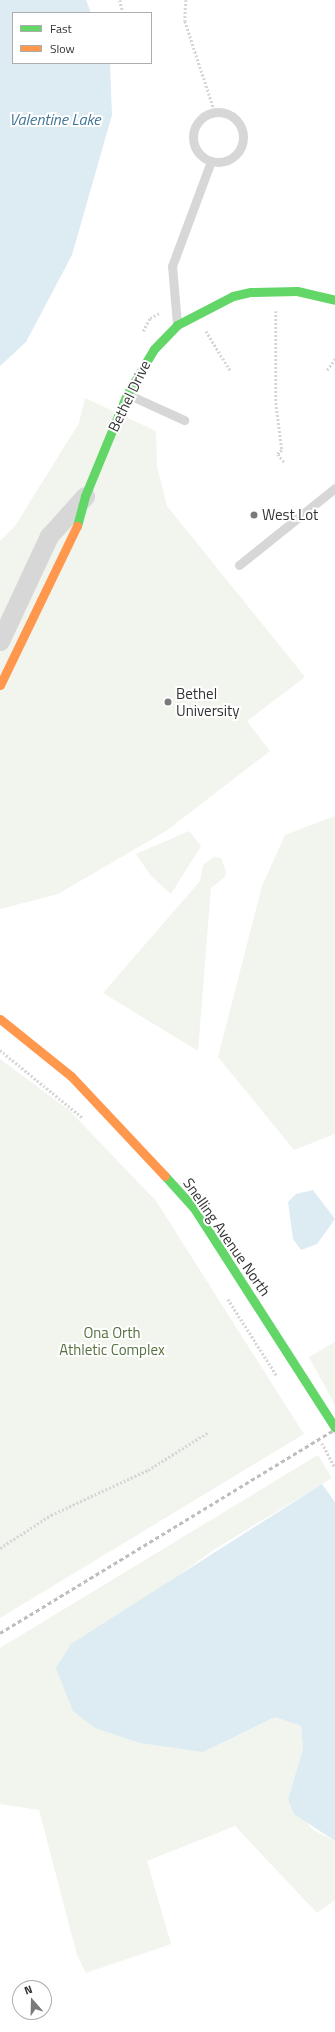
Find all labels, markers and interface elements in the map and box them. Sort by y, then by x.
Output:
legend [12,12,152,64]
text: Fast [50,19,72,38]
text: Slow [50,39,75,58]
water label: Valentine Lake [9,109,101,129]
street label: Bethel Drive [104,357,154,435]
place label: West Lot [262,506,318,524]
marker: West Lot [249,510,259,520]
place label: Bethel University [176,684,240,719]
marker: Bethel University [163,697,173,707]
street label: Snelling Avenue North [180,1175,274,1299]
park label: Ona Orth Athletic Complex [59,1323,165,1358]
north arrow [12,1980,52,2020]
text: N [22,1981,35,1998]

